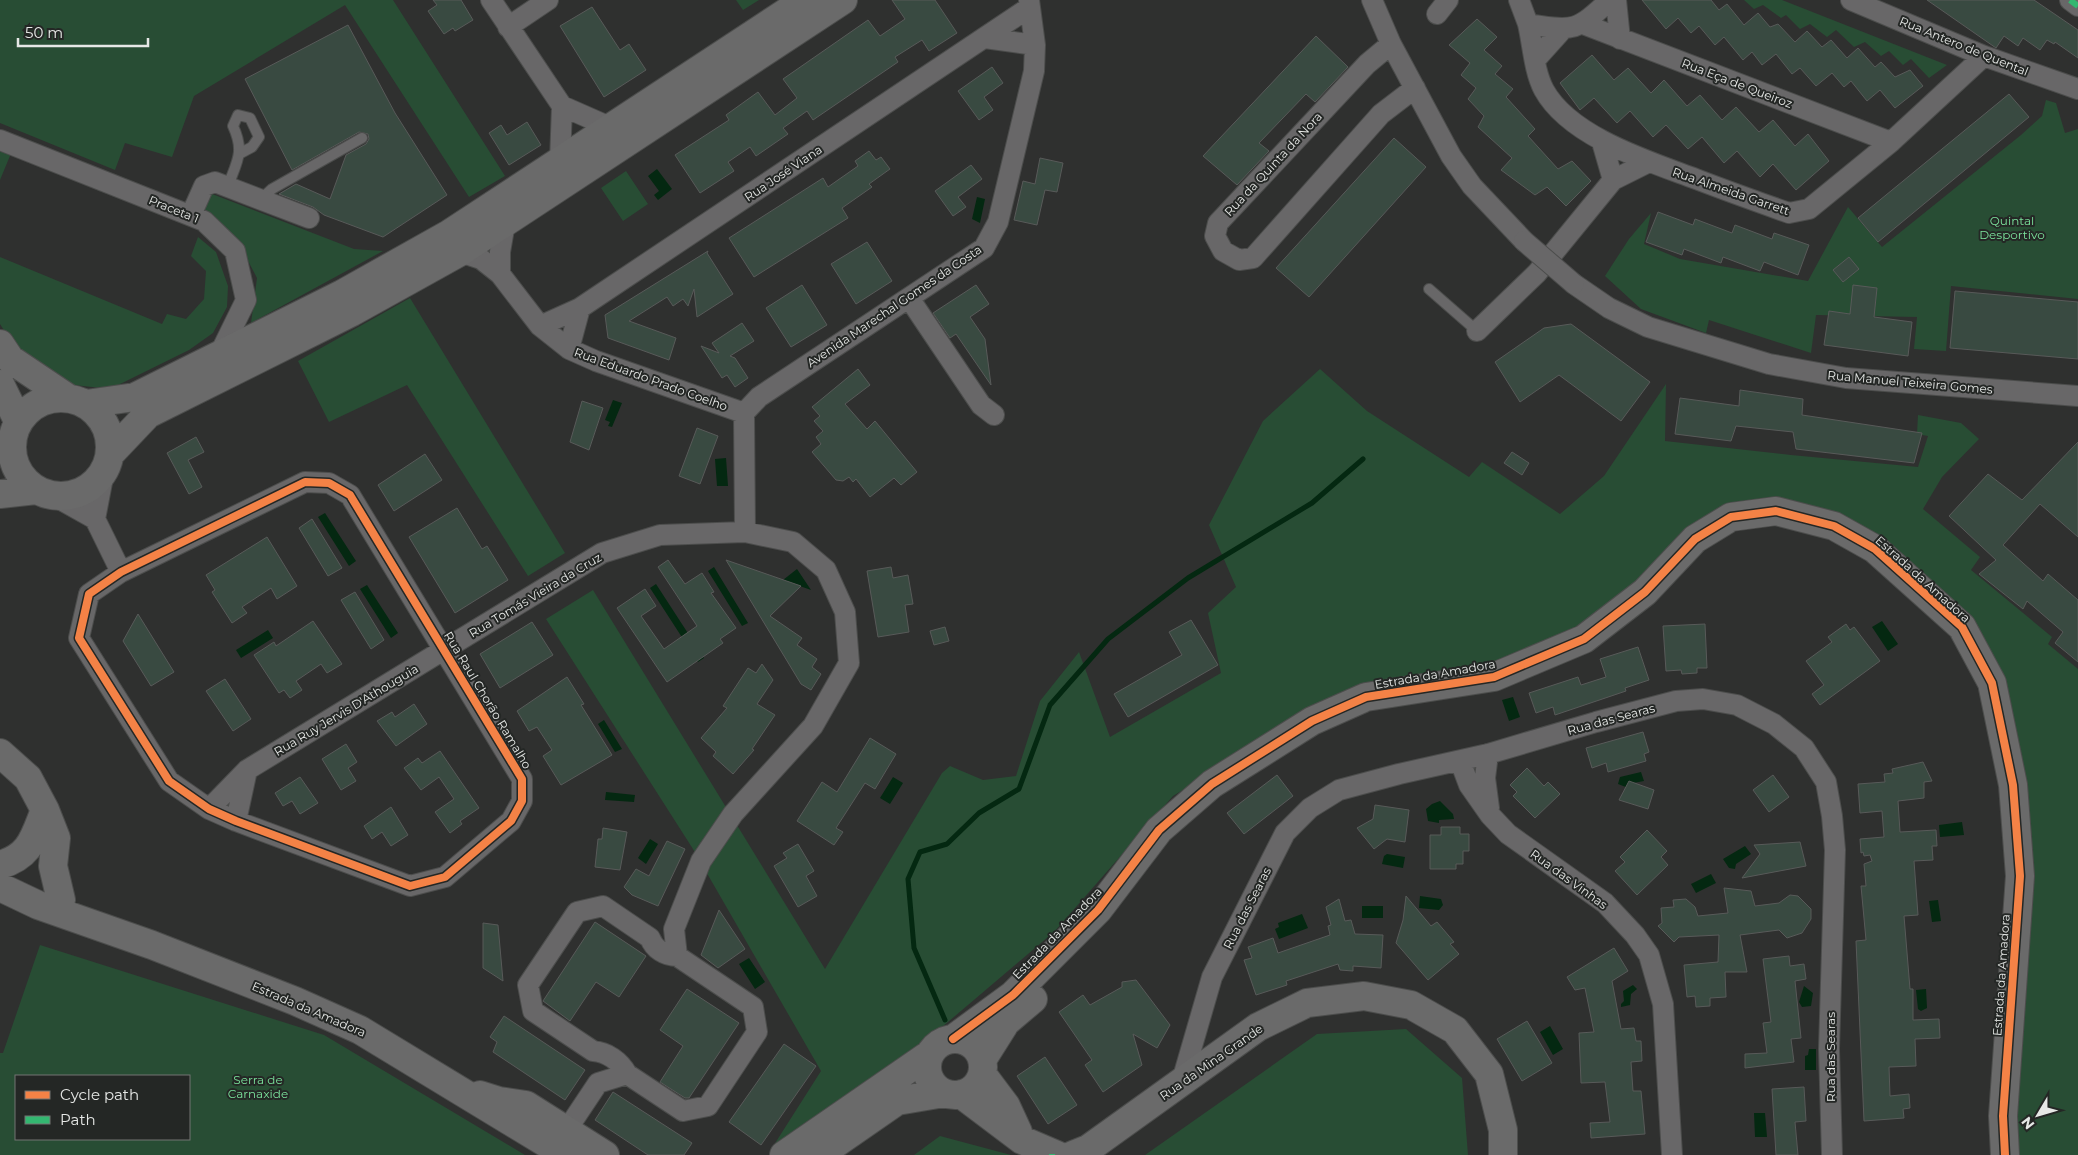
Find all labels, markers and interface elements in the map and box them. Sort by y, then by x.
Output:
street label: Rua Antero de Quental [1897,13,2031,79]
scale bar [18,15,148,47]
text: 50 m [25,23,63,42]
street label: Rua Eça de Queiroz [1680,55,1794,111]
street label: Rua da Quinta da Nora [1221,109,1325,219]
street label: Rua José Viana [741,142,825,204]
street label: Rua Almeida Garrett [1670,164,1792,218]
street label: Praceta 1 [147,192,201,226]
park label: Quintal Desportivo [1979,213,2045,242]
street label: Avenida Marechal Gomes da Costa [804,242,984,370]
street label: Rua Eduardo Prado Coelho [572,344,730,414]
street label: Rua Manuel Teixeira Gomes [1827,367,1993,397]
street label: Estrada da Amadora [1873,533,1973,625]
street label: Rua Tomás Vieira da Cruz [466,549,604,641]
street label: Rua Raul Chorão Ramalho [441,629,535,771]
street label: Estrada da Amadora [1373,656,1497,692]
street label: Rua Ruy Jervis D'Athouguia [271,661,421,759]
street label: Rua das Searas [1566,700,1657,738]
street label: Rua das Vinhas [1527,846,1611,912]
street label: Rua das Searas [1220,864,1274,951]
street label: Estrada da Amadora [1009,884,1105,982]
street label: Estrada da Amadora [1989,913,2013,1037]
street label: Estrada da Amadora [250,978,368,1040]
street label: Rua das Searas [1823,1012,1838,1102]
street label: Rua da Mina Grande [1157,1021,1265,1103]
park label: Serra de Carnaxide [228,1072,288,1101]
legend [15,1075,190,1140]
text: Cycle path [60,1085,139,1104]
north arrow [2013,1090,2063,1140]
text: Path [60,1110,96,1129]
text: N [2017,1113,2038,1133]

